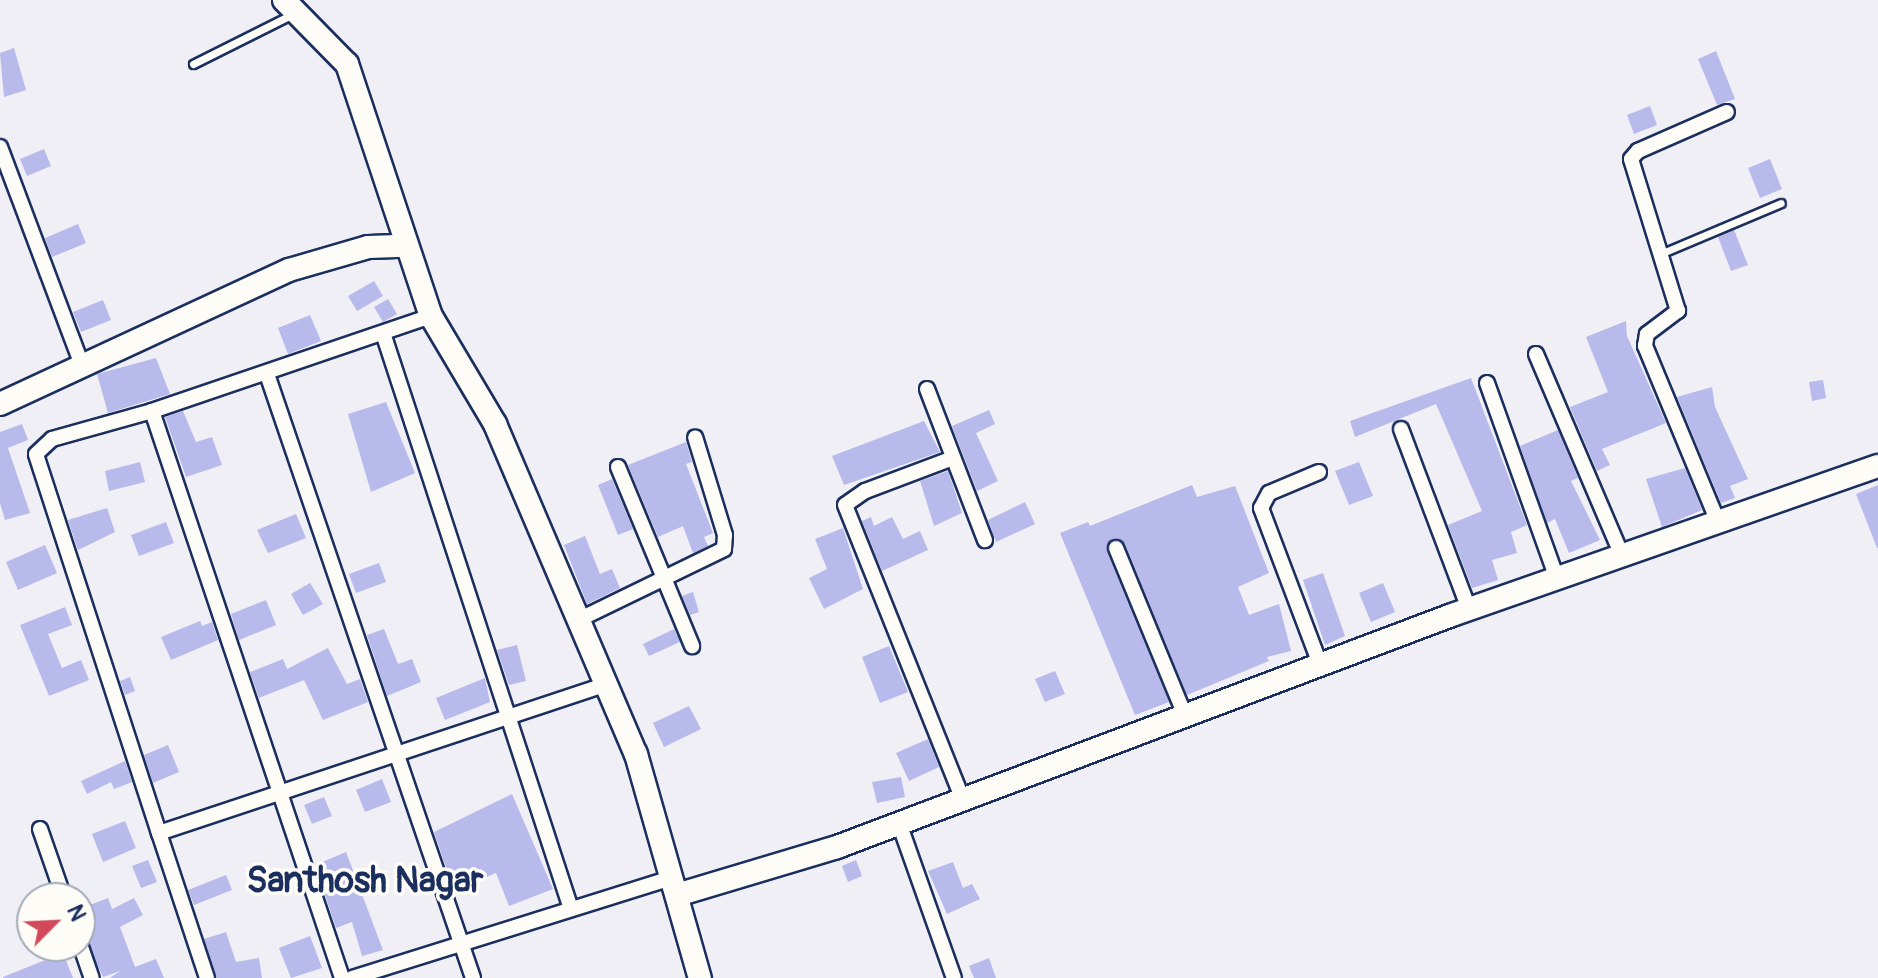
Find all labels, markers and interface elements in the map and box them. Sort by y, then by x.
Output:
district label: Santhosh Nagar [247,859,483,903]
north arrow [16,882,96,962]
text: N [60,901,92,926]

